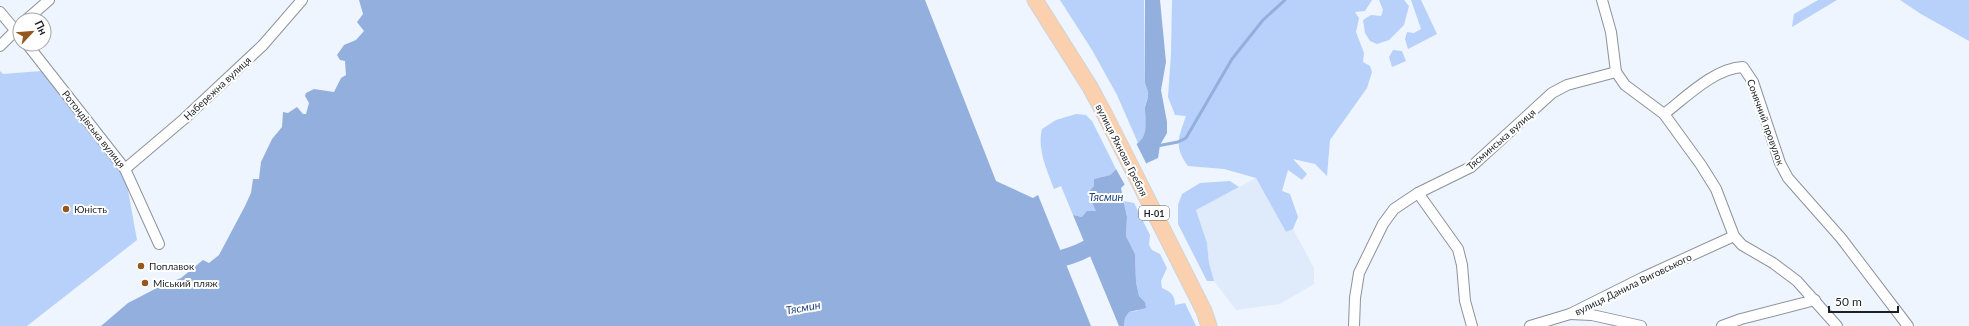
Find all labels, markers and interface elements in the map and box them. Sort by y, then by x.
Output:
north arrow [12,12,52,52]
text: Пн [32,18,50,37]
street label: Набережна вулиця [181,54,253,122]
street label: Сонячний провулок [1745,77,1787,167]
street label: Ротондівська вулиця [60,88,128,170]
street label: вулиця Яхнова Гребля [1094,102,1150,198]
street label: Тясминська вулиця [1464,106,1538,172]
water label: Тясмин [1089,190,1124,203]
place label: Юність [74,203,107,215]
marker: Юність [61,204,71,214]
road number: Н-01 [1139,206,1169,220]
street label: вулиця Данила Виговського [1573,250,1694,318]
place label: Поплавок [149,260,195,272]
marker: Поплавок [136,261,146,271]
place label: Міський пляж [153,277,218,289]
marker: Міський пляж [140,278,150,288]
scale bar [1829,288,1898,314]
text: 50 m [1835,294,1862,309]
water label: Тясмин [785,298,821,316]

